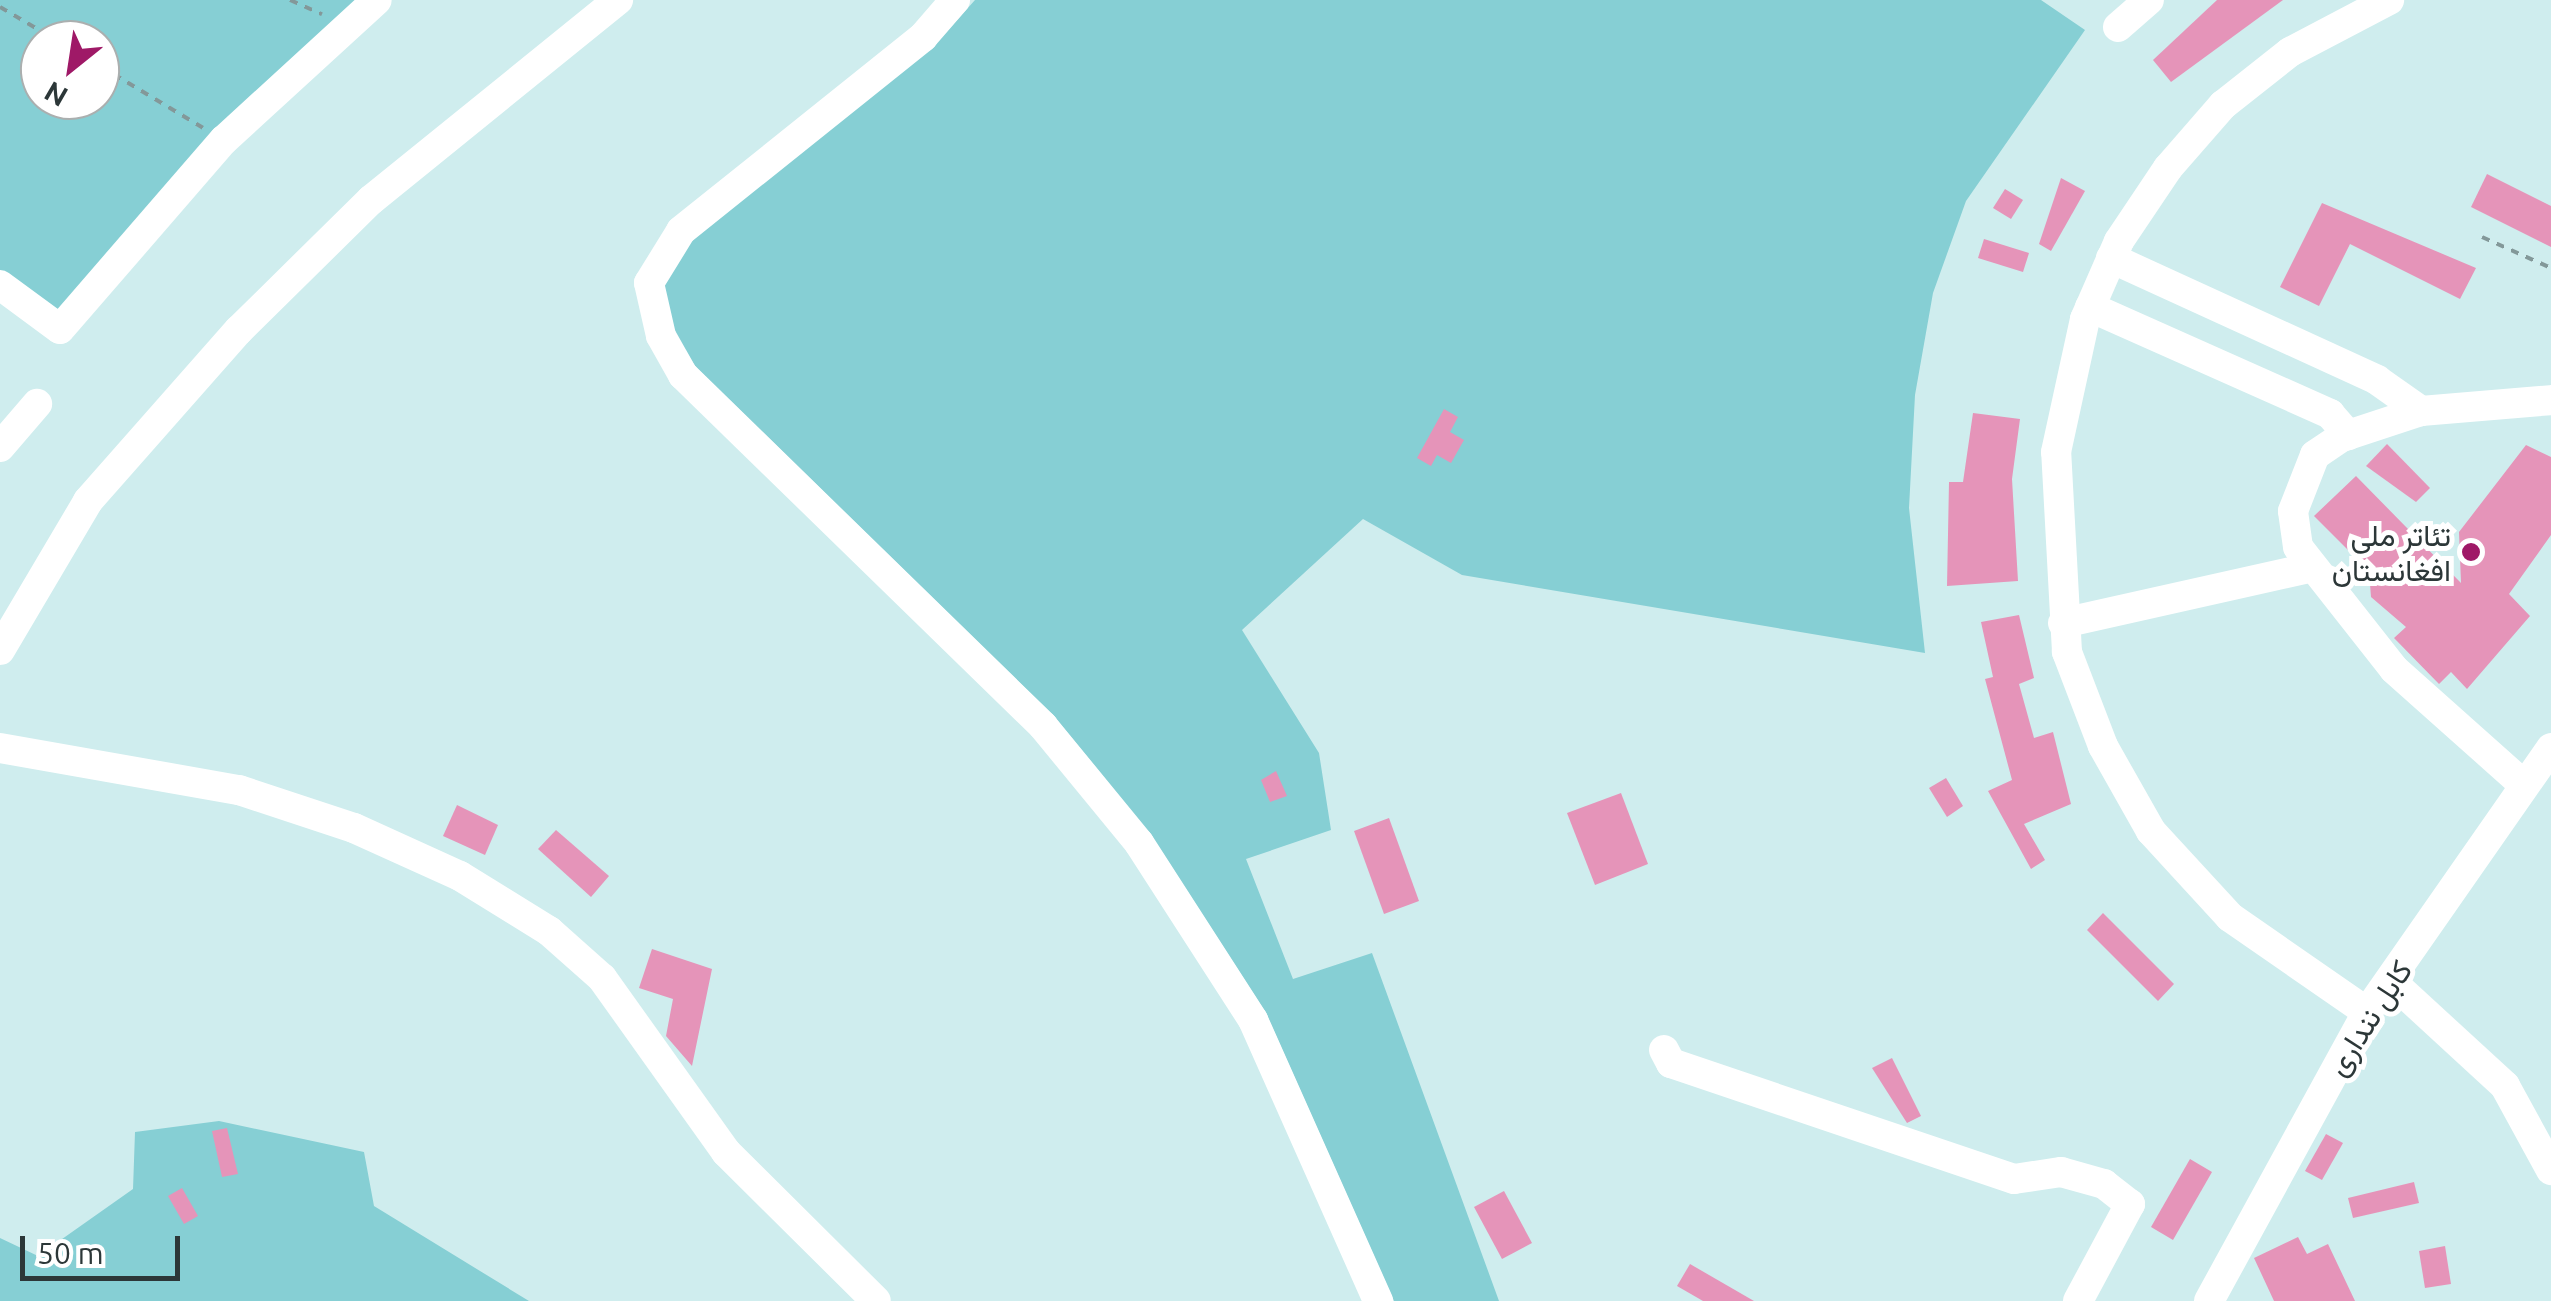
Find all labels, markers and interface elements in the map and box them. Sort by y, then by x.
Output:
north arrow [20,20,120,120]
text: N [39,76,73,113]
place label: تئاتر ملی افغانستان [2332,517,2451,588]
marker: تئاتر ملی افغانستان [2460,541,2482,563]
street label: کابل ننداری [2319,954,2419,1082]
scale bar [25,1216,185,1278]
text: 50 m [37,1236,104,1270]

